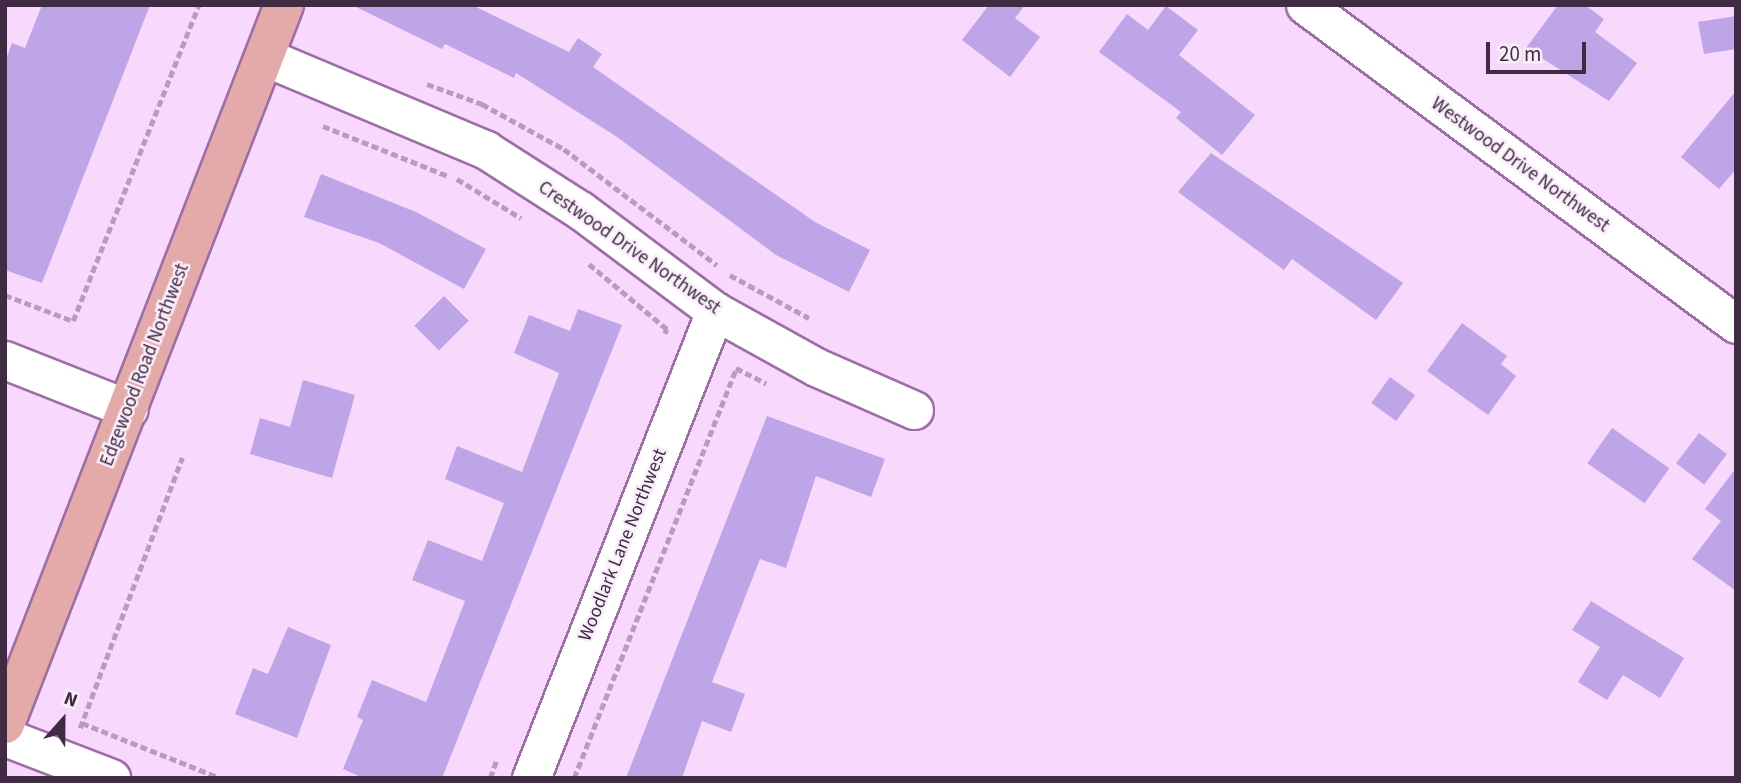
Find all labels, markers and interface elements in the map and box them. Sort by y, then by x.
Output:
scale bar [1489,28,1589,72]
text: 20 m [1499,39,1541,69]
street label: Westwood Drive Northwest [1426,93,1614,237]
street label: Crestwood Drive Northwest [534,176,724,320]
street label: Edgewood Road Northwest [96,260,194,470]
street label: Woodlark Lane Northwest [574,445,672,645]
north arrow [28,685,98,755]
text: N [60,685,81,715]

